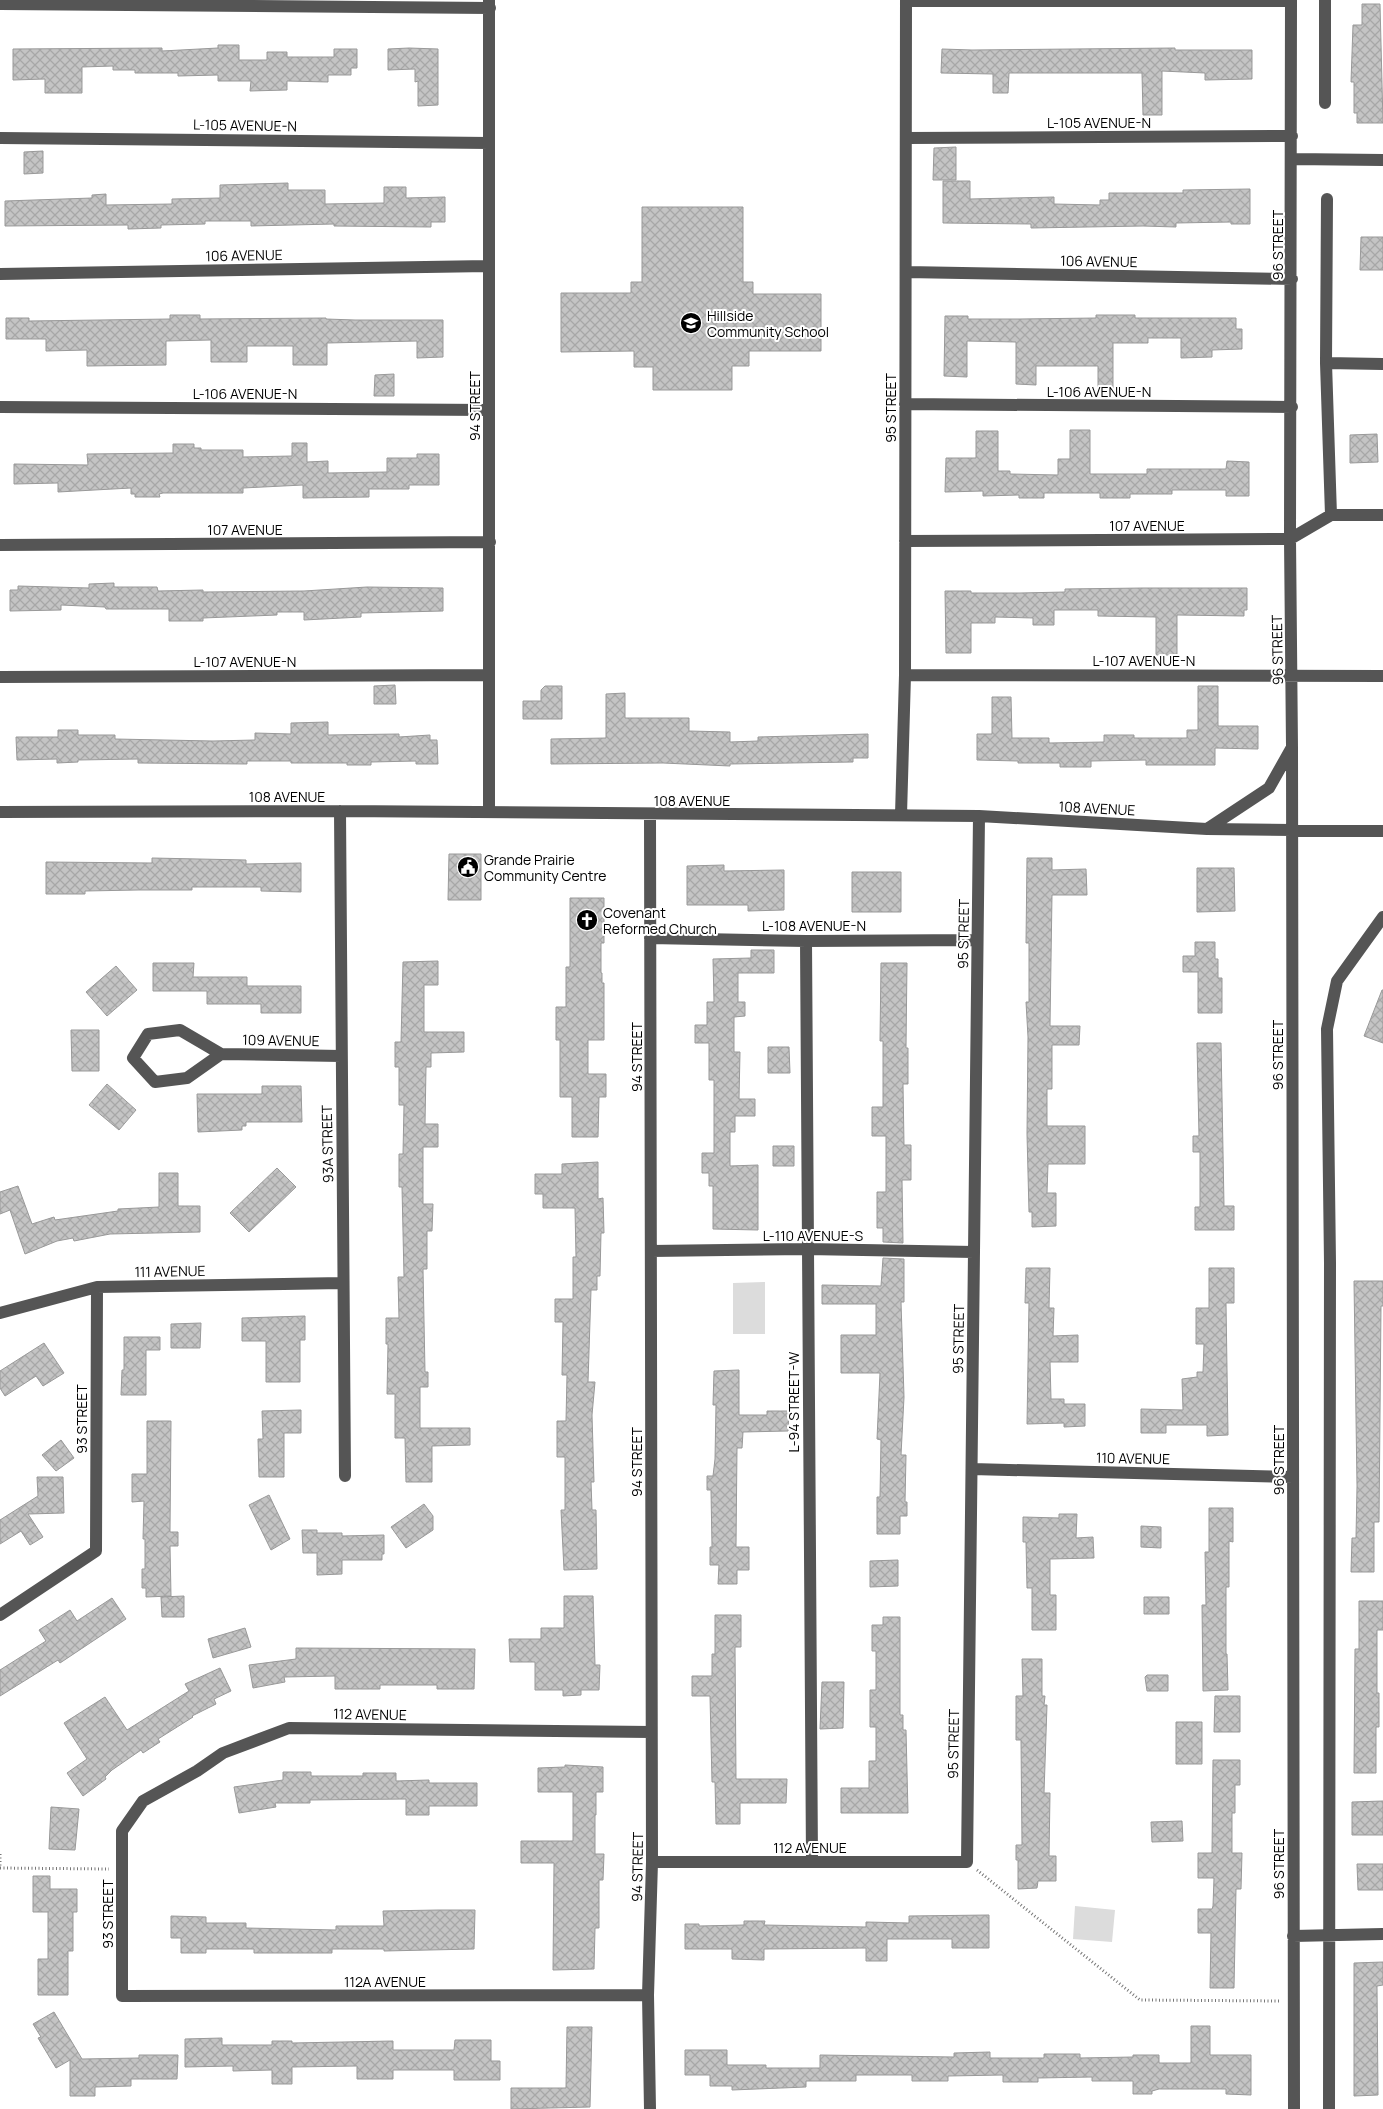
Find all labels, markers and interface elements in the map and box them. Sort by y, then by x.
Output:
street label: L-105 AVENUE-N [1047,113,1151,132]
street label: L-105 AVENUE-N [193,115,297,135]
street label: 96 STREET [1268,209,1287,280]
street label: 106 AVENUE [205,245,283,265]
street label: 106 AVENUE [1060,251,1138,271]
place label: Hillside Community School [707,306,829,341]
school or university icon: Hillside Community School [679,311,703,335]
street label: 94 STREET [465,370,484,441]
street label: 95 STREET [881,373,900,443]
street label: L-106 AVENUE-N [1047,382,1151,401]
street label: L-106 AVENUE-N [193,384,297,403]
street label: 107 AVENUE [1109,516,1185,535]
street label: 107 AVENUE [207,520,283,539]
street label: 96 STREET [1267,614,1287,685]
street label: L-107 AVENUE-N [1093,651,1195,670]
street label: L-107 AVENUE-N [194,652,296,671]
street label: 108 AVENUE [249,787,325,806]
street label: 108 AVENUE [654,791,730,810]
street label: 108 AVENUE [1058,797,1136,819]
place label: Grande Prairie Community Centre [484,850,607,885]
public building icon: Grande Prairie Community Centre [456,855,480,879]
street label: 95 STREET [953,898,973,969]
place label: Covenant Reformed Church [603,903,717,938]
church icon: Covenant Reformed Church [575,908,599,932]
street label: L-108 AVENUE-N [762,916,866,935]
street label: 96 STREET [1268,1019,1287,1090]
street label: 94 STREET [627,1021,646,1092]
street label: 109 AVENUE [242,1030,320,1050]
street label: 93A STREET [317,1104,337,1183]
street label: L-110 AVENUE-S [763,1226,864,1245]
street label: 111 AVENUE [134,1261,206,1281]
street label: 95 STREET [948,1303,968,1374]
street label: L-94 STREET-W [784,1352,803,1452]
street label: 93 STREET [72,1384,91,1454]
street label: 96 STREET [1269,1424,1288,1495]
street label: 94 STREET [627,1426,646,1497]
street label: 110 AVENUE [1096,1448,1170,1468]
street label: 112 AVENUE [333,1704,407,1724]
street label: 95 STREET [943,1708,963,1779]
street label: 96 STREET [1269,1828,1288,1899]
street label: 94 STREET [627,1831,647,1902]
street label: 112 AVENUE [773,1838,847,1857]
street label: 93 STREET [98,1879,117,1949]
street label: 112A AVENUE [344,1972,426,1991]

